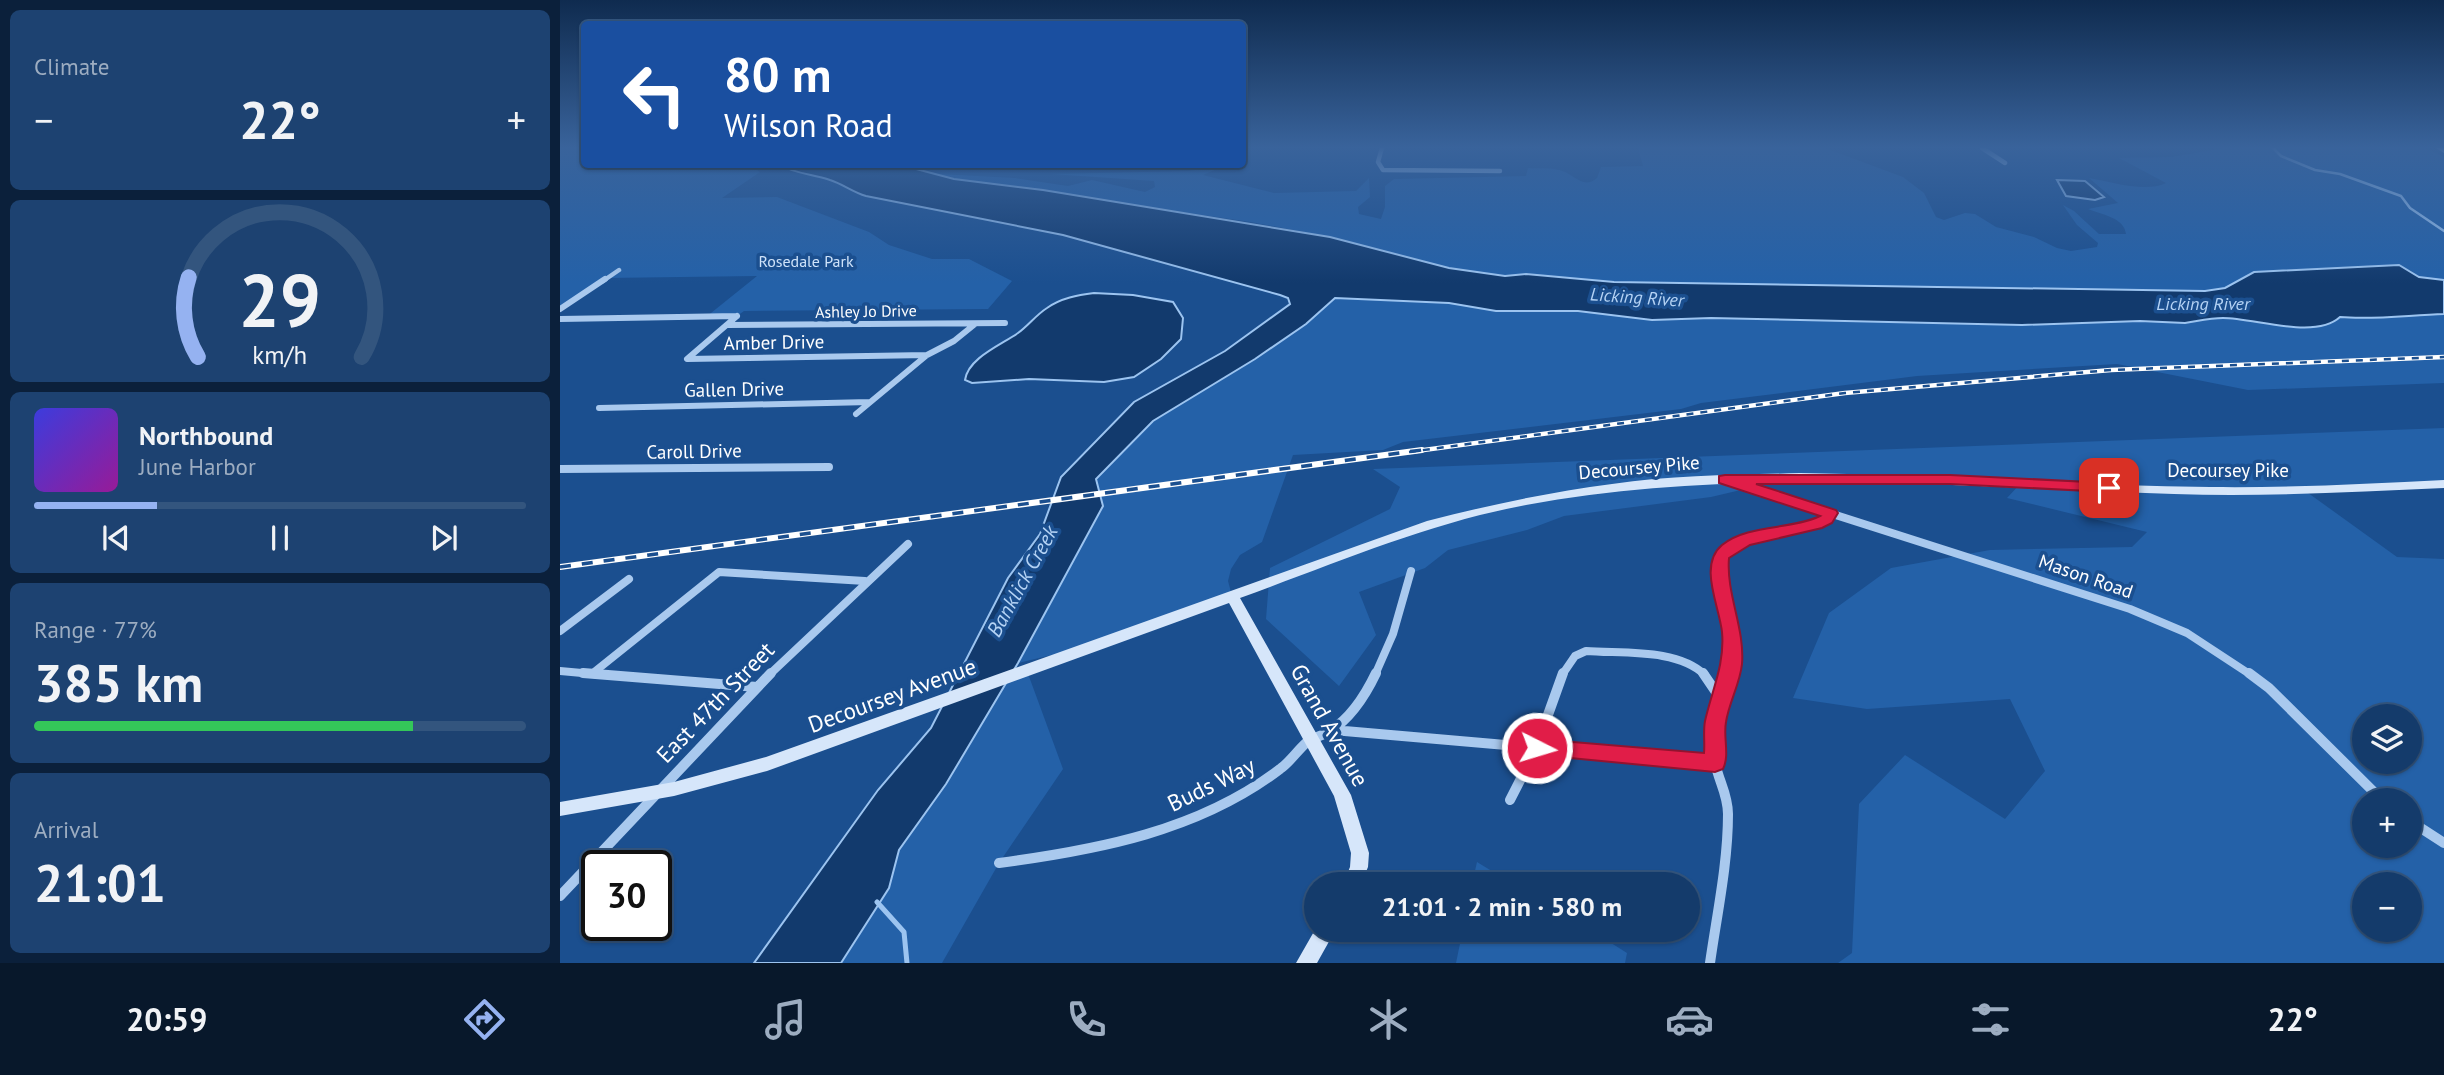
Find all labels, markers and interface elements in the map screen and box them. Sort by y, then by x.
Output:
text: 80 m [724,42,831,106]
icon: left [609,49,700,140]
text: Climate [34,52,109,81]
text: 22° [239,86,321,153]
text: − [34,95,53,144]
text: + [507,95,526,144]
text: Wilson Road [724,104,893,146]
park label: Rosedale Park [758,251,854,271]
text: 29 [239,254,321,348]
water label: Licking River [1589,282,1686,312]
water label: Licking River [2156,292,2251,315]
street label: Ashley Jo Drive [815,300,917,322]
street label: Amber Drive [724,329,824,355]
text: km/h [253,339,307,371]
street label: Gallen Drive [684,376,784,402]
text: Northbound [139,419,273,452]
street label: Caroll Drive [646,438,742,464]
street label: Decoursey Pike [1577,450,1701,484]
text: June Harbor [139,452,256,481]
pin [2079,458,2139,518]
street label: Decoursey Pike [2167,458,2289,482]
icon: arrive [2090,469,2128,507]
icon: previous [97,519,135,557]
icon: pause [261,519,299,557]
icon: next [425,519,463,557]
water label: Banklick Creek [980,519,1064,641]
street label: Mason Road [2036,549,2136,603]
text: Range · 77% [34,615,157,644]
street label: East 47th Street [650,635,780,769]
text: 385 km [34,649,203,716]
street label: Decoursey Avenue [804,651,980,739]
street label: Grand Avenue [1284,659,1376,791]
map controls [2352,704,2422,942]
button: layers [2352,704,2422,774]
position arrow [1500,711,1574,785]
street label: Buds Way [1162,750,1260,818]
button: + [2352,788,2422,858]
text: Arrival [34,815,98,844]
text: 21:01 [34,849,166,916]
speed limit sign: 30 [581,850,672,941]
button: − [2352,872,2422,942]
text: 21:01 · 2 min · 580 m [1382,890,1622,923]
icon: directions [460,995,509,1044]
icon: music [761,995,810,1044]
icon: phone [1062,995,1111,1044]
icon: climate [1364,995,1413,1044]
icon: car [1665,995,1714,1044]
icon: filters [1966,995,2015,1044]
text: 20:59 [126,998,207,1040]
text: 22° [2268,998,2318,1040]

